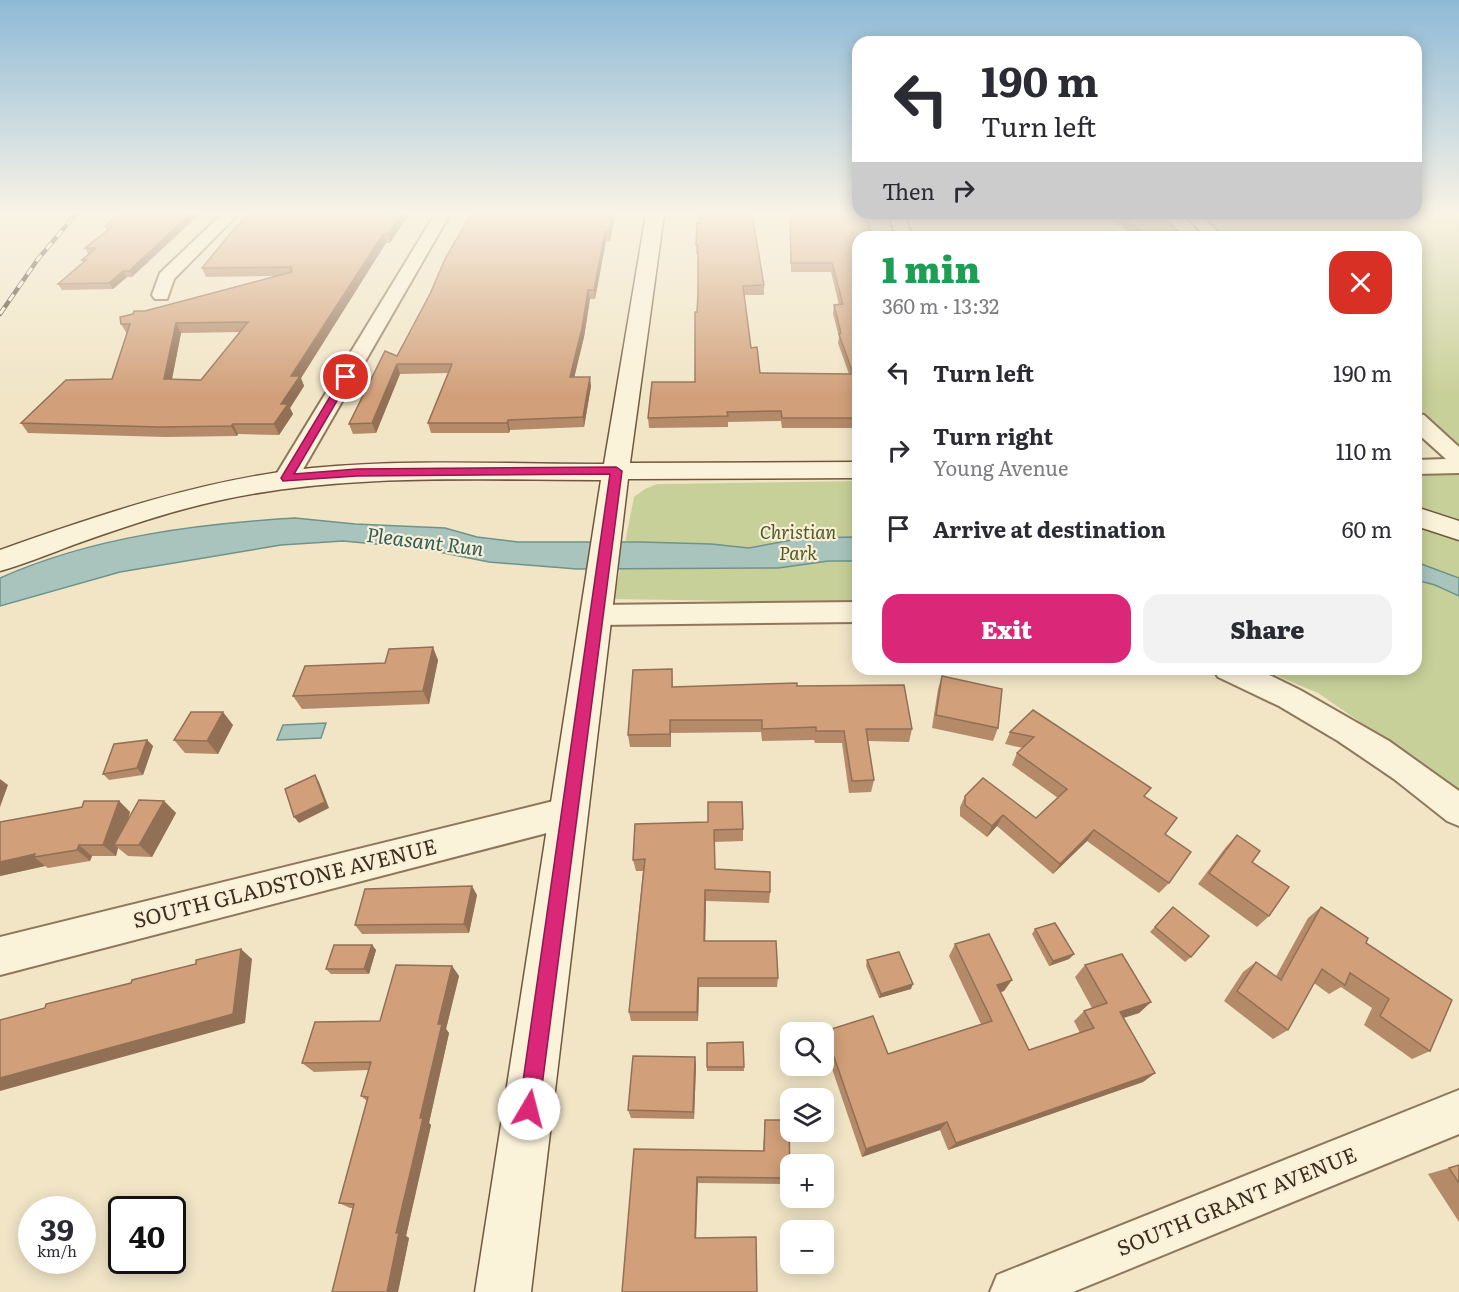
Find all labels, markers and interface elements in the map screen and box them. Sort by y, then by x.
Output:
text: 190 m [981,48,1099,110]
icon: left [882,60,960,138]
text: Turn left [981,105,1096,145]
text: Then [882,174,935,207]
icon: right [947,174,980,207]
text: 1 min [882,241,980,294]
button: close [1329,251,1392,314]
text: 360 m · 13:32 [882,290,999,320]
pin [320,351,371,402]
icon: left [882,356,915,389]
text: Turn left [933,356,1034,389]
text: 190 m [1333,356,1392,389]
icon: arrive [329,360,362,393]
text: Turn right [933,419,1053,452]
icon: right [882,434,915,467]
text: 110 m [1336,434,1392,467]
text: Young Avenue [933,452,1068,482]
icon: arrive [882,512,915,545]
text: Arrive at destination [933,512,1166,545]
text: 60 m [1342,512,1392,545]
water label: Pleasant Run [365,518,486,562]
park label: Christian Park [760,518,837,566]
button: Exit [882,594,1131,663]
button: Share [1143,594,1392,663]
street label: SOUTH GLADSTONE AVENUE [129,829,439,934]
map controls [780,1022,834,1274]
button: search [780,1022,834,1076]
position arrow [497,1077,561,1141]
button: layers [780,1088,834,1142]
street label: SOUTH GRANT AVENUE [1111,1137,1361,1262]
button: + [780,1154,834,1208]
speed limit sign: 40 [108,1196,186,1274]
text: 39 [40,1206,74,1250]
button: − [780,1220,834,1274]
text: km/h [37,1239,77,1262]

